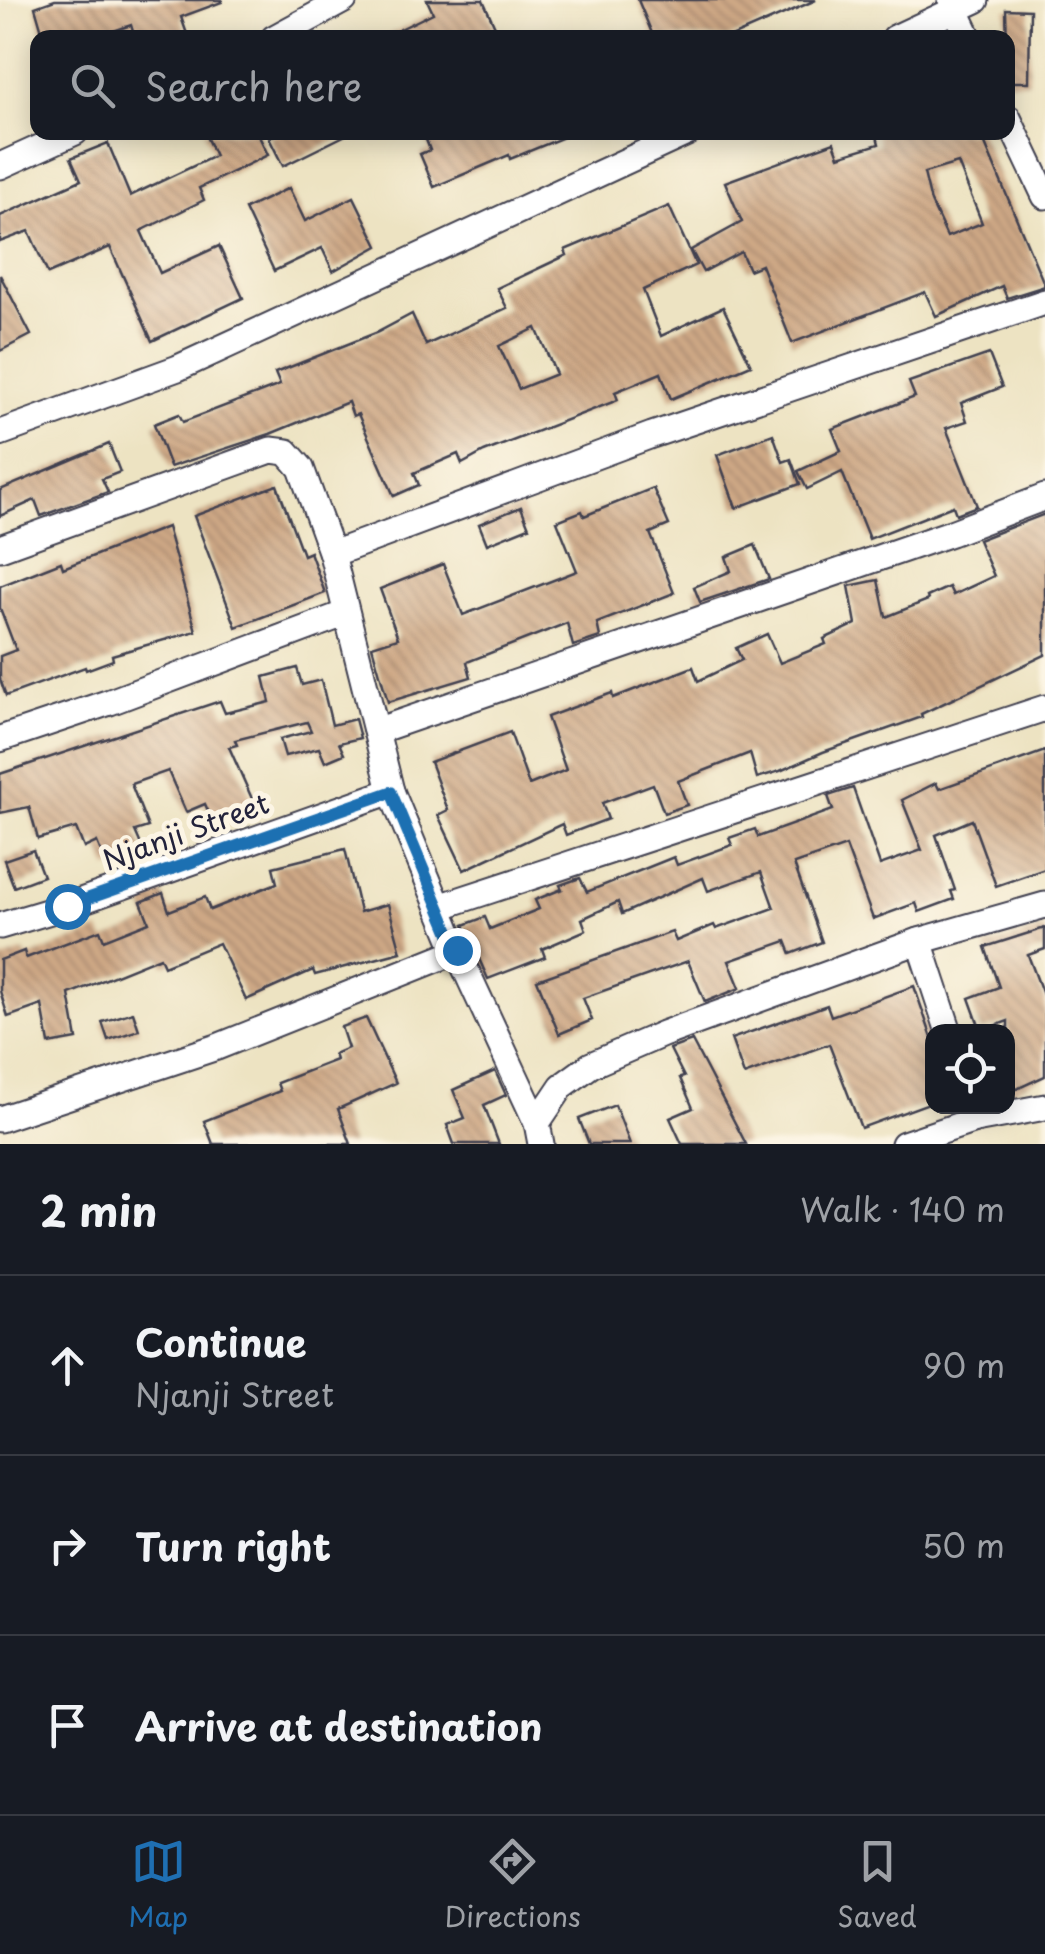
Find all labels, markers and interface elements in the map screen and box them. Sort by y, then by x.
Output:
search box [30,30,1015,140]
text: Search here [145,57,362,114]
icon: search [65,58,120,113]
street label: Njanji Street [96,781,275,881]
route start [45,884,91,930]
route end [435,928,481,974]
map controls [925,1024,1015,1114]
button: locate [925,1024,1015,1114]
text: 2 min [40,1178,157,1241]
text: Walk · 140 m [800,1185,1005,1233]
text: Continue [135,1313,306,1370]
icon: ahead [40,1338,95,1393]
text: 90 m [923,1341,1005,1389]
text: Njanji Street [135,1370,334,1418]
text: Turn right [135,1517,331,1574]
icon: right [40,1518,95,1573]
text: 50 m [922,1521,1005,1569]
text: Arrive at destination [135,1697,543,1754]
icon: arrive [40,1698,95,1753]
tab: Map [128,1834,188,1937]
tab: Directions [445,1834,581,1937]
tab: Saved [837,1834,917,1937]

